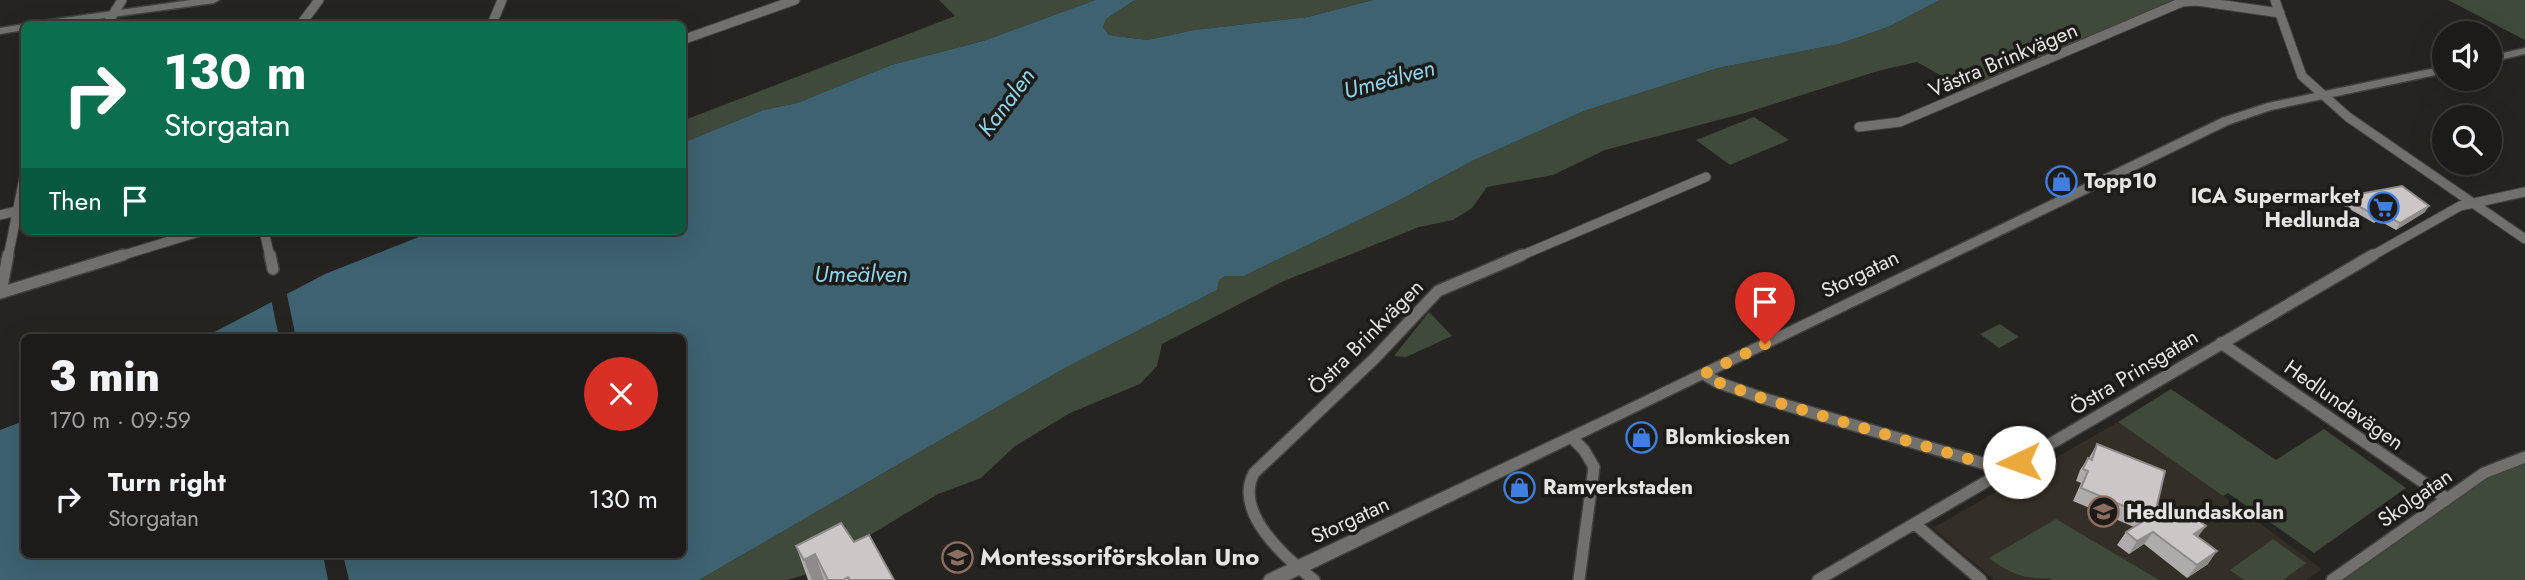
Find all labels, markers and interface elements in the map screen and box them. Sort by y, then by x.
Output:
street label: Västra Brinkvägen [1924,15,2082,105]
map controls [2432,21,2502,175]
button: sound [2432,21,2502,91]
text: 130 m [164,37,307,107]
icon: right [49,49,140,140]
water label: Umeälven [1339,50,1439,108]
water label: Kanalen [969,61,1043,143]
text: Storgatan [164,102,291,148]
button: search [2432,105,2502,175]
shop icon: Topp10 [2044,164,2078,198]
place label: Topp10 [2084,166,2157,196]
place label: ICA Supermarket Hedlunda [2191,181,2360,235]
text: Then [49,182,102,220]
icon: arrive [116,182,154,220]
supermarket icon: ICA Supermarket Hedlunda [2366,191,2400,225]
street label: Storgatan [1816,242,1904,306]
water label: Umeälven [814,257,908,291]
pin [1735,272,1795,344]
street label: Östra Brinkvägen [1302,273,1430,401]
icon: arrive [1746,283,1784,321]
street label: Östra Prinsgatan [2064,322,2204,422]
text: 3 min [49,346,160,407]
street label: Hedlundavägen [2278,353,2410,457]
button: close [584,357,658,431]
text: 170 m · 09:59 [49,403,191,437]
shop icon: Blomkiosken [1625,420,1659,454]
place label: Blomkiosken [1665,422,1790,452]
position arrow [1982,425,2056,499]
street label: Skolgatan [2372,461,2458,535]
text: Turn right [108,463,226,501]
shop icon: Ramverkstaden [1503,470,1537,504]
place label: Ramverkstaden [1543,472,1693,502]
icon: right [49,480,87,518]
text: 130 m [588,480,658,518]
street label: Storgatan [1306,489,1394,551]
school or university icon: Hedlundaskolan [2086,495,2120,529]
place label: Hedlundaskolan [2126,497,2284,527]
text: Storgatan [108,501,199,535]
place label: Montessoriförskolan Uno [980,539,1259,574]
school or university icon: Montessoriförskolan Uno [940,540,974,574]

